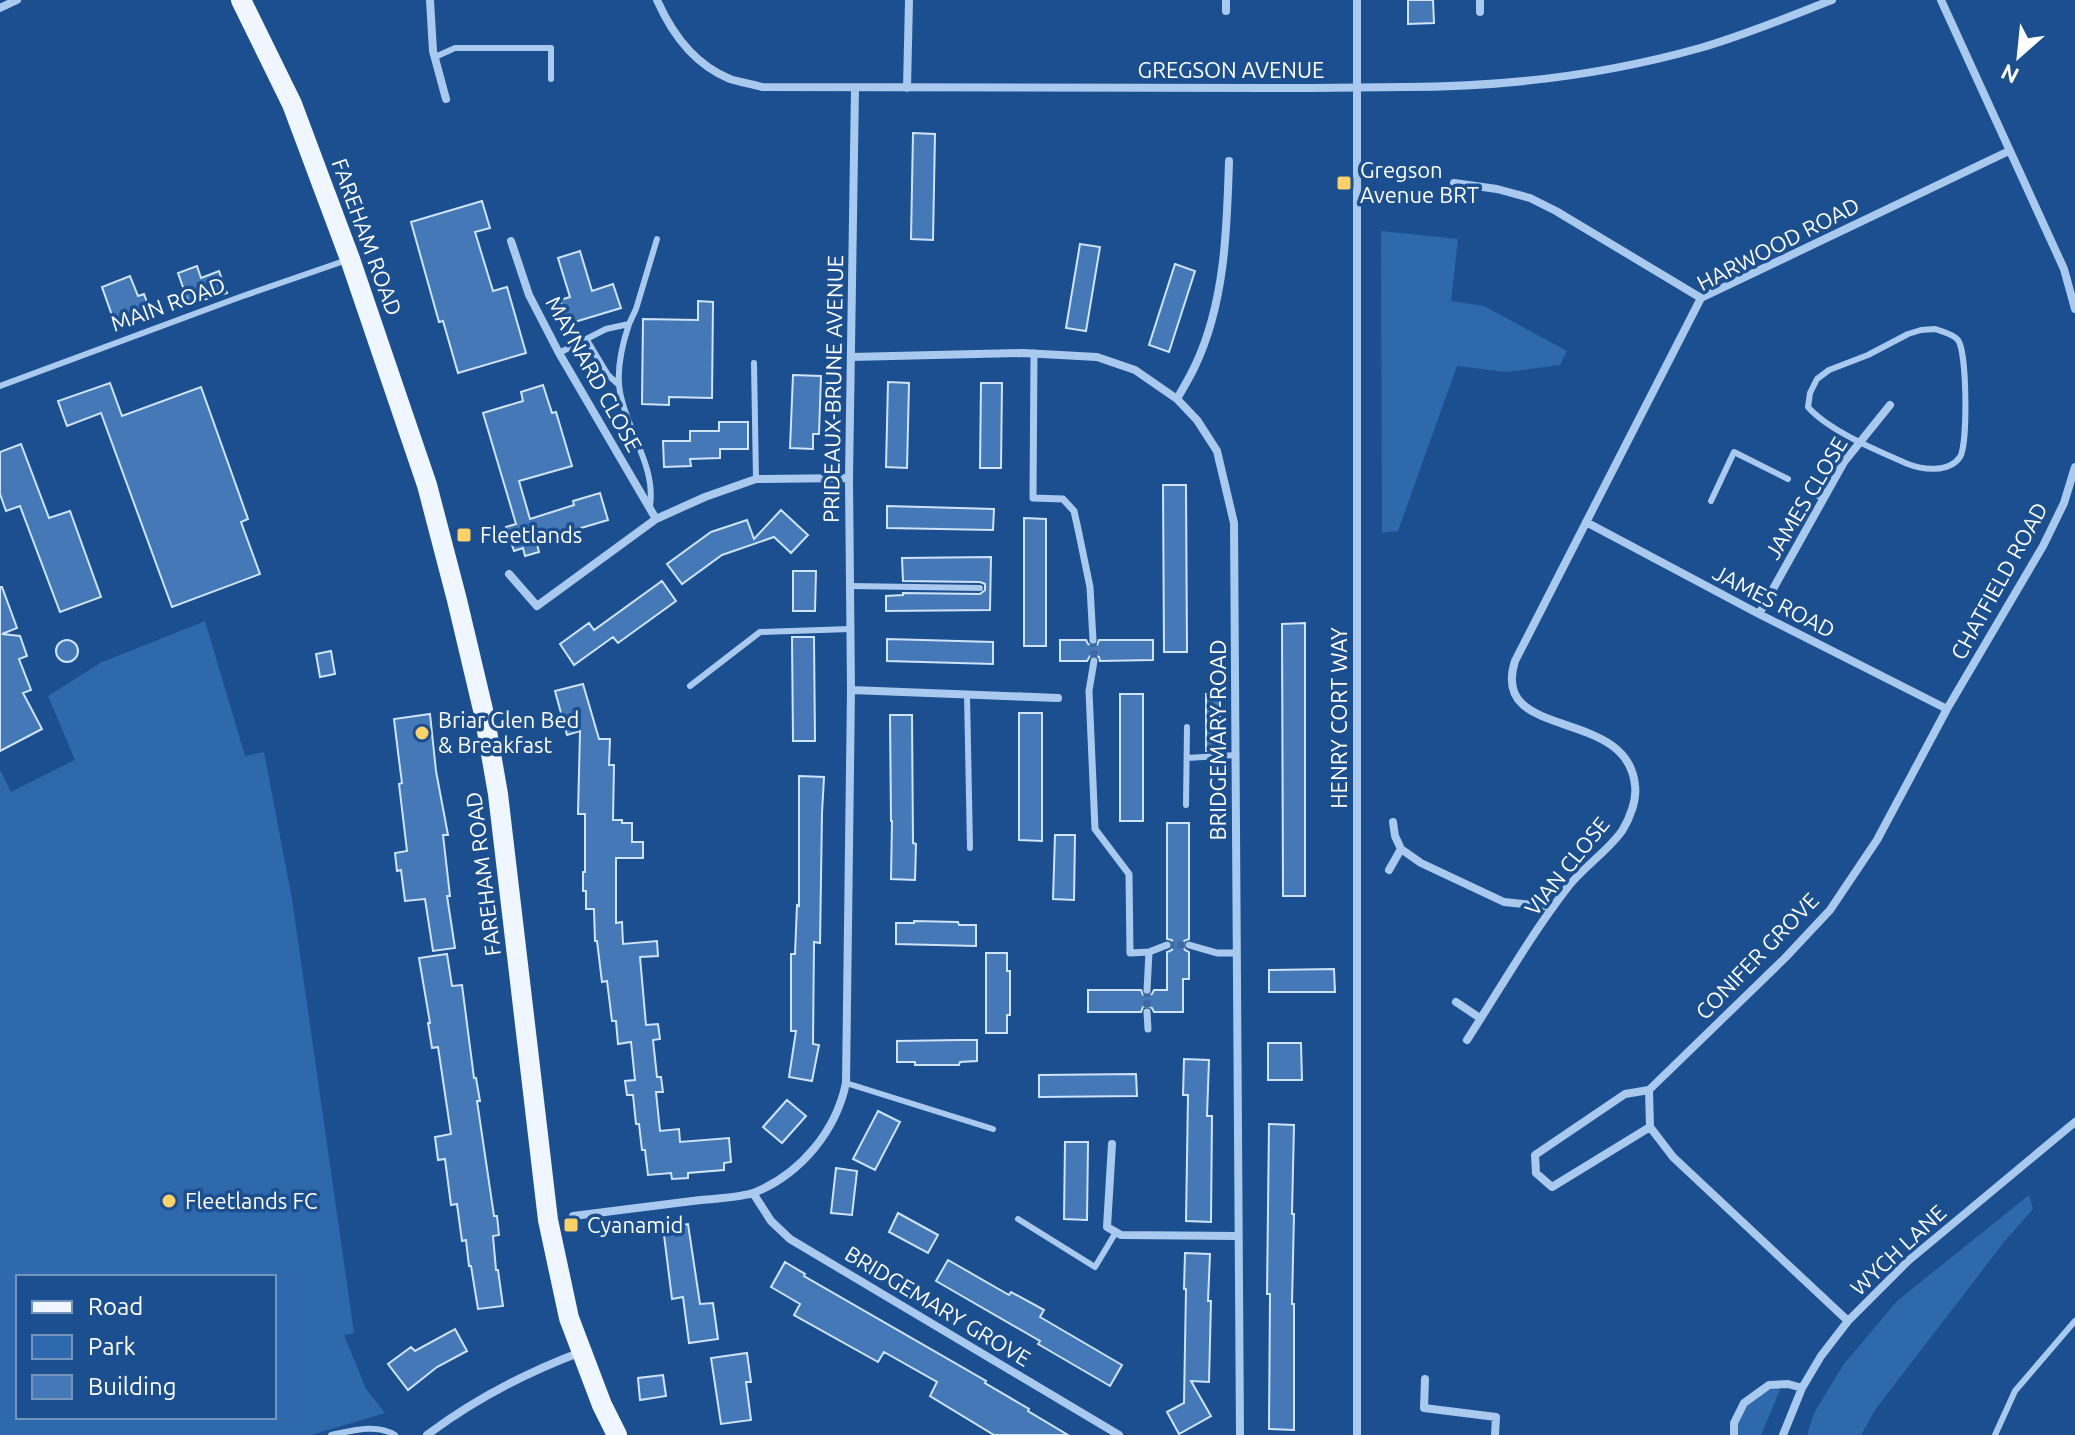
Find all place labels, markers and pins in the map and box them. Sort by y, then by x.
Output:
place label: Gregson Avenue BRT [1360,157,1479,207]
marker: Gregson Avenue BRT [1335,174,1353,192]
place label: Fleetlands [480,522,582,547]
marker: Fleetlands [455,526,473,544]
place label: Briar Glen Bed & Breakfast [438,707,579,757]
marker: Briar Glen Bed & Breakfast [413,724,431,742]
place label: Fleetlands FC [185,1188,317,1213]
marker: Fleetlands FC [160,1192,178,1210]
place label: Cyanamid [587,1212,683,1237]
marker: Cyanamid [562,1216,580,1234]

